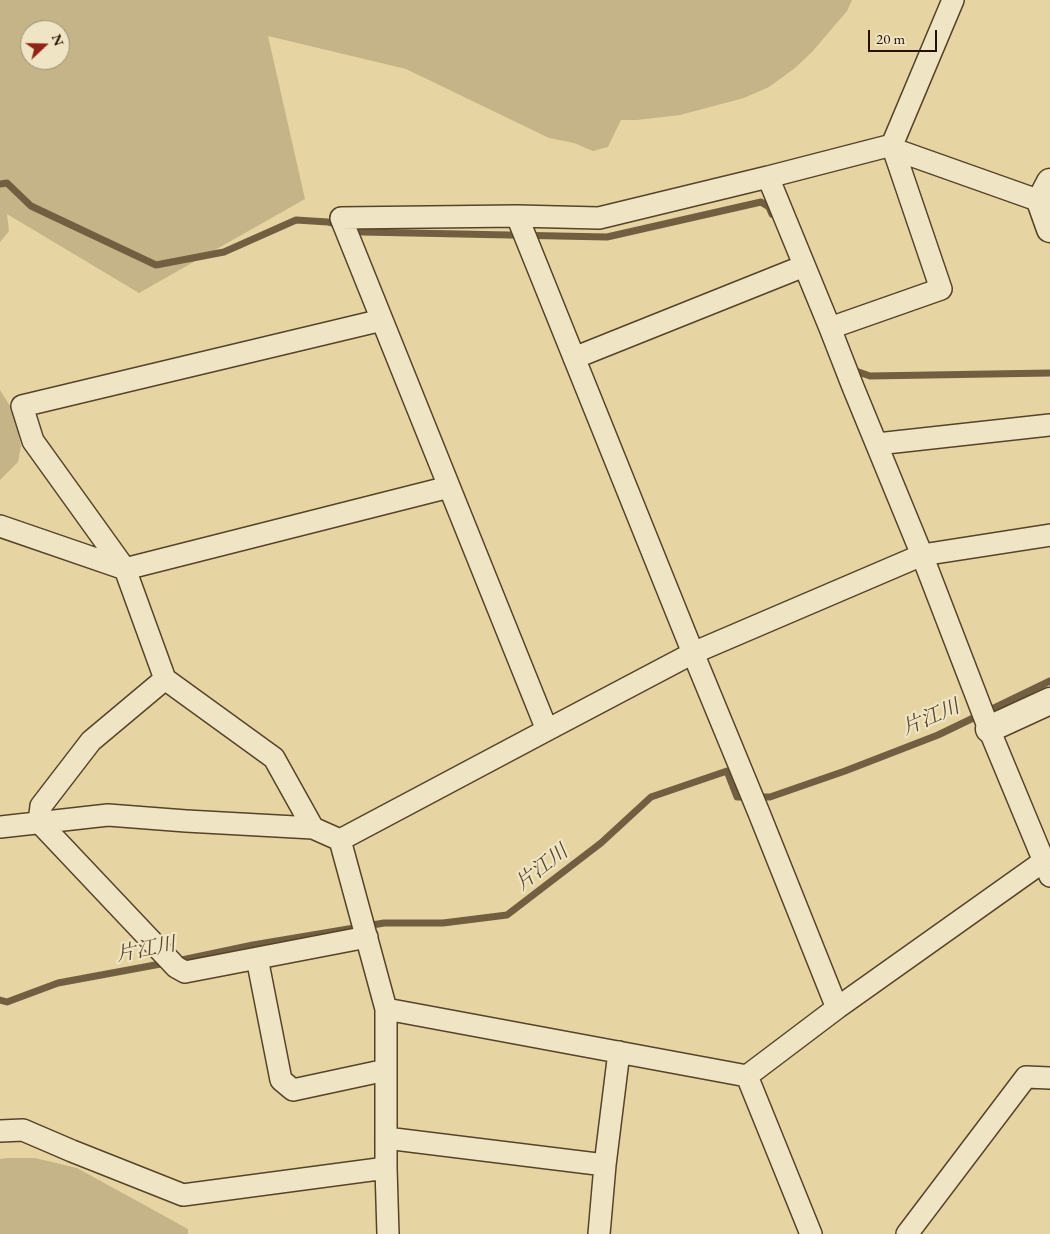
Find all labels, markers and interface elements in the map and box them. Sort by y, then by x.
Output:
north arrow [20,20,70,70]
scale bar [870,20,939,52]
text: 20 m [876,29,905,48]
text: N [48,31,68,48]
water label: 片江川 [899,695,963,741]
water label: 片江川 [511,840,573,896]
water label: 片江川 [114,932,178,968]

